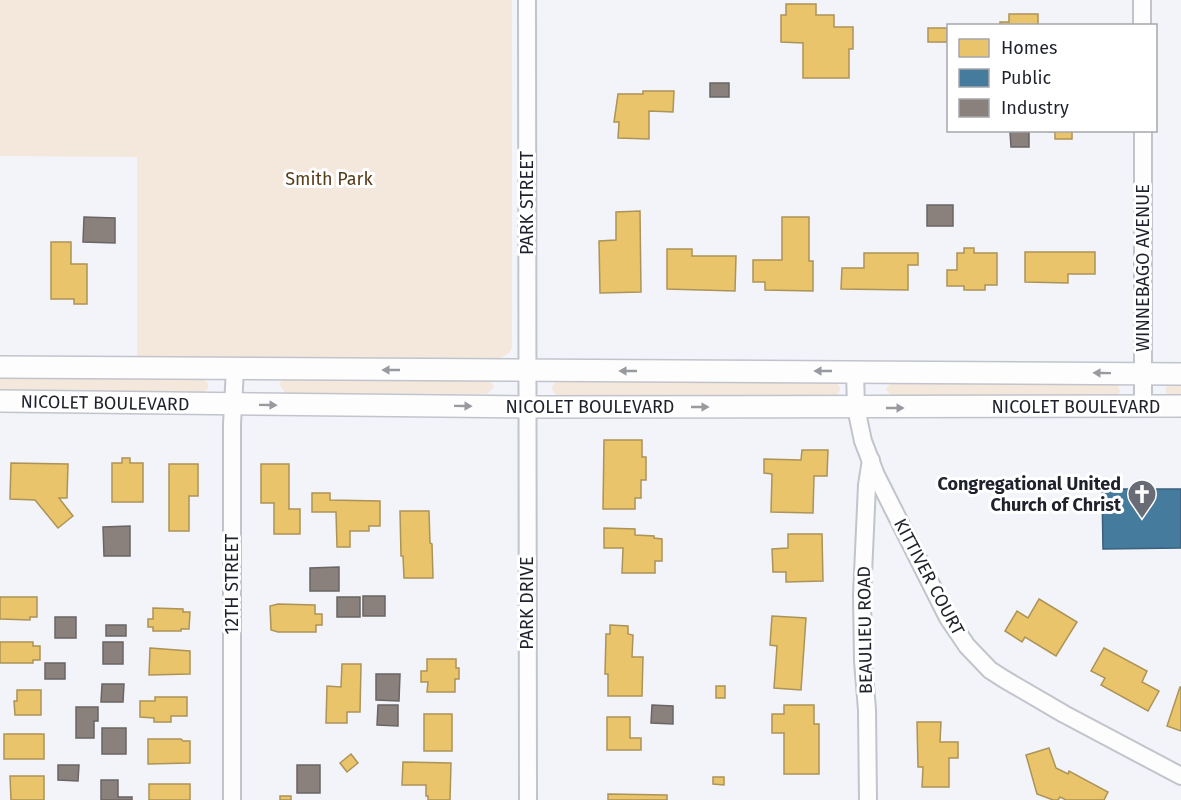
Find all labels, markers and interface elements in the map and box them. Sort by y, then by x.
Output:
legend [947,24,1157,132]
text: Homes [1001,37,1057,59]
text: Public [1001,67,1051,89]
text: Industry [1001,97,1069,119]
street label: PARK STREET [516,150,538,255]
park label: Smith Park [285,168,374,190]
street label: WINNEBAGO AVENUE [1132,184,1154,352]
one-way arrow [381,365,400,375]
one-way arrow [618,366,637,376]
one-way arrow [813,366,832,376]
one-way arrow [1092,368,1111,378]
street label: NICOLET BOULEVARD [20,391,190,415]
street label: NICOLET BOULEVARD [506,396,674,418]
street label: NICOLET BOULEVARD [992,396,1160,418]
one-way arrow [259,400,278,410]
one-way arrow [454,401,473,411]
one-way arrow [691,402,710,412]
one-way arrow [886,403,905,413]
place label: Congregational United Church of Christ [937,473,1122,516]
church icon: Congregational United Church of Christ [1126,478,1158,520]
street label: KITTIVER COURT [889,515,969,640]
street label: 12TH STREET [221,533,243,634]
street label: PARK DRIVE [516,556,538,650]
street label: BEAULIEU ROAD [853,566,877,694]

